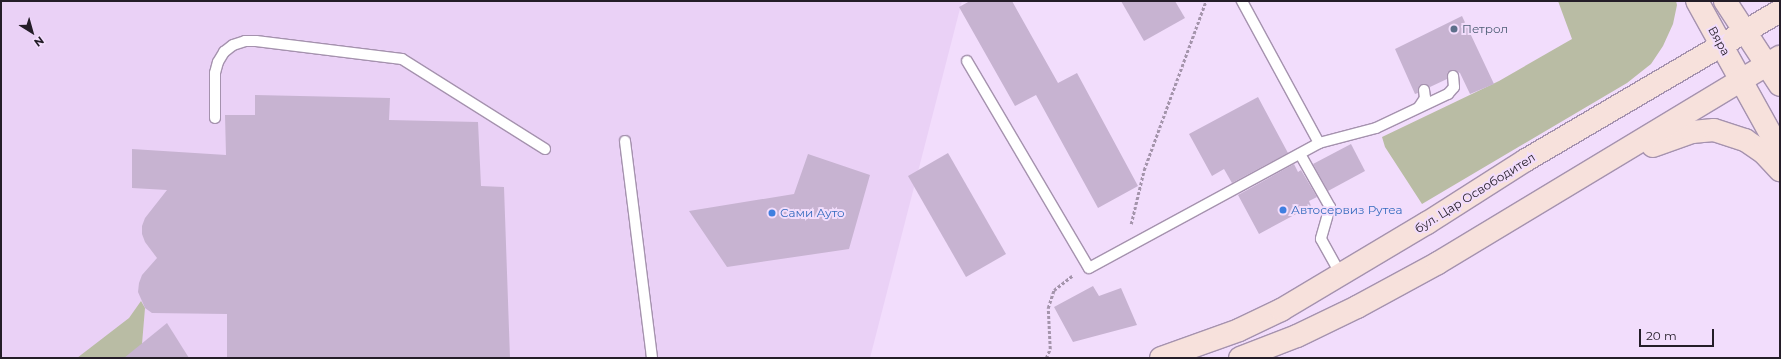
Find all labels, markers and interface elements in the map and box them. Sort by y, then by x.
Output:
north arrow [12,12,52,52]
place label: Петрол [1462,22,1508,36]
marker: Петрол [1449,24,1459,34]
street label: Вяра [1705,24,1733,58]
text: N [31,33,47,50]
street label: бул. Цар Освободител [1412,150,1538,236]
place label: Автосервиз Рутеа [1291,203,1402,217]
marker: Автосервиз Рутеа [1278,205,1288,215]
place label: Сами Ауто [780,206,845,220]
marker: Сами Ауто [767,208,777,218]
scale bar [1641,321,1716,347]
text: 20 m [1646,328,1677,343]

